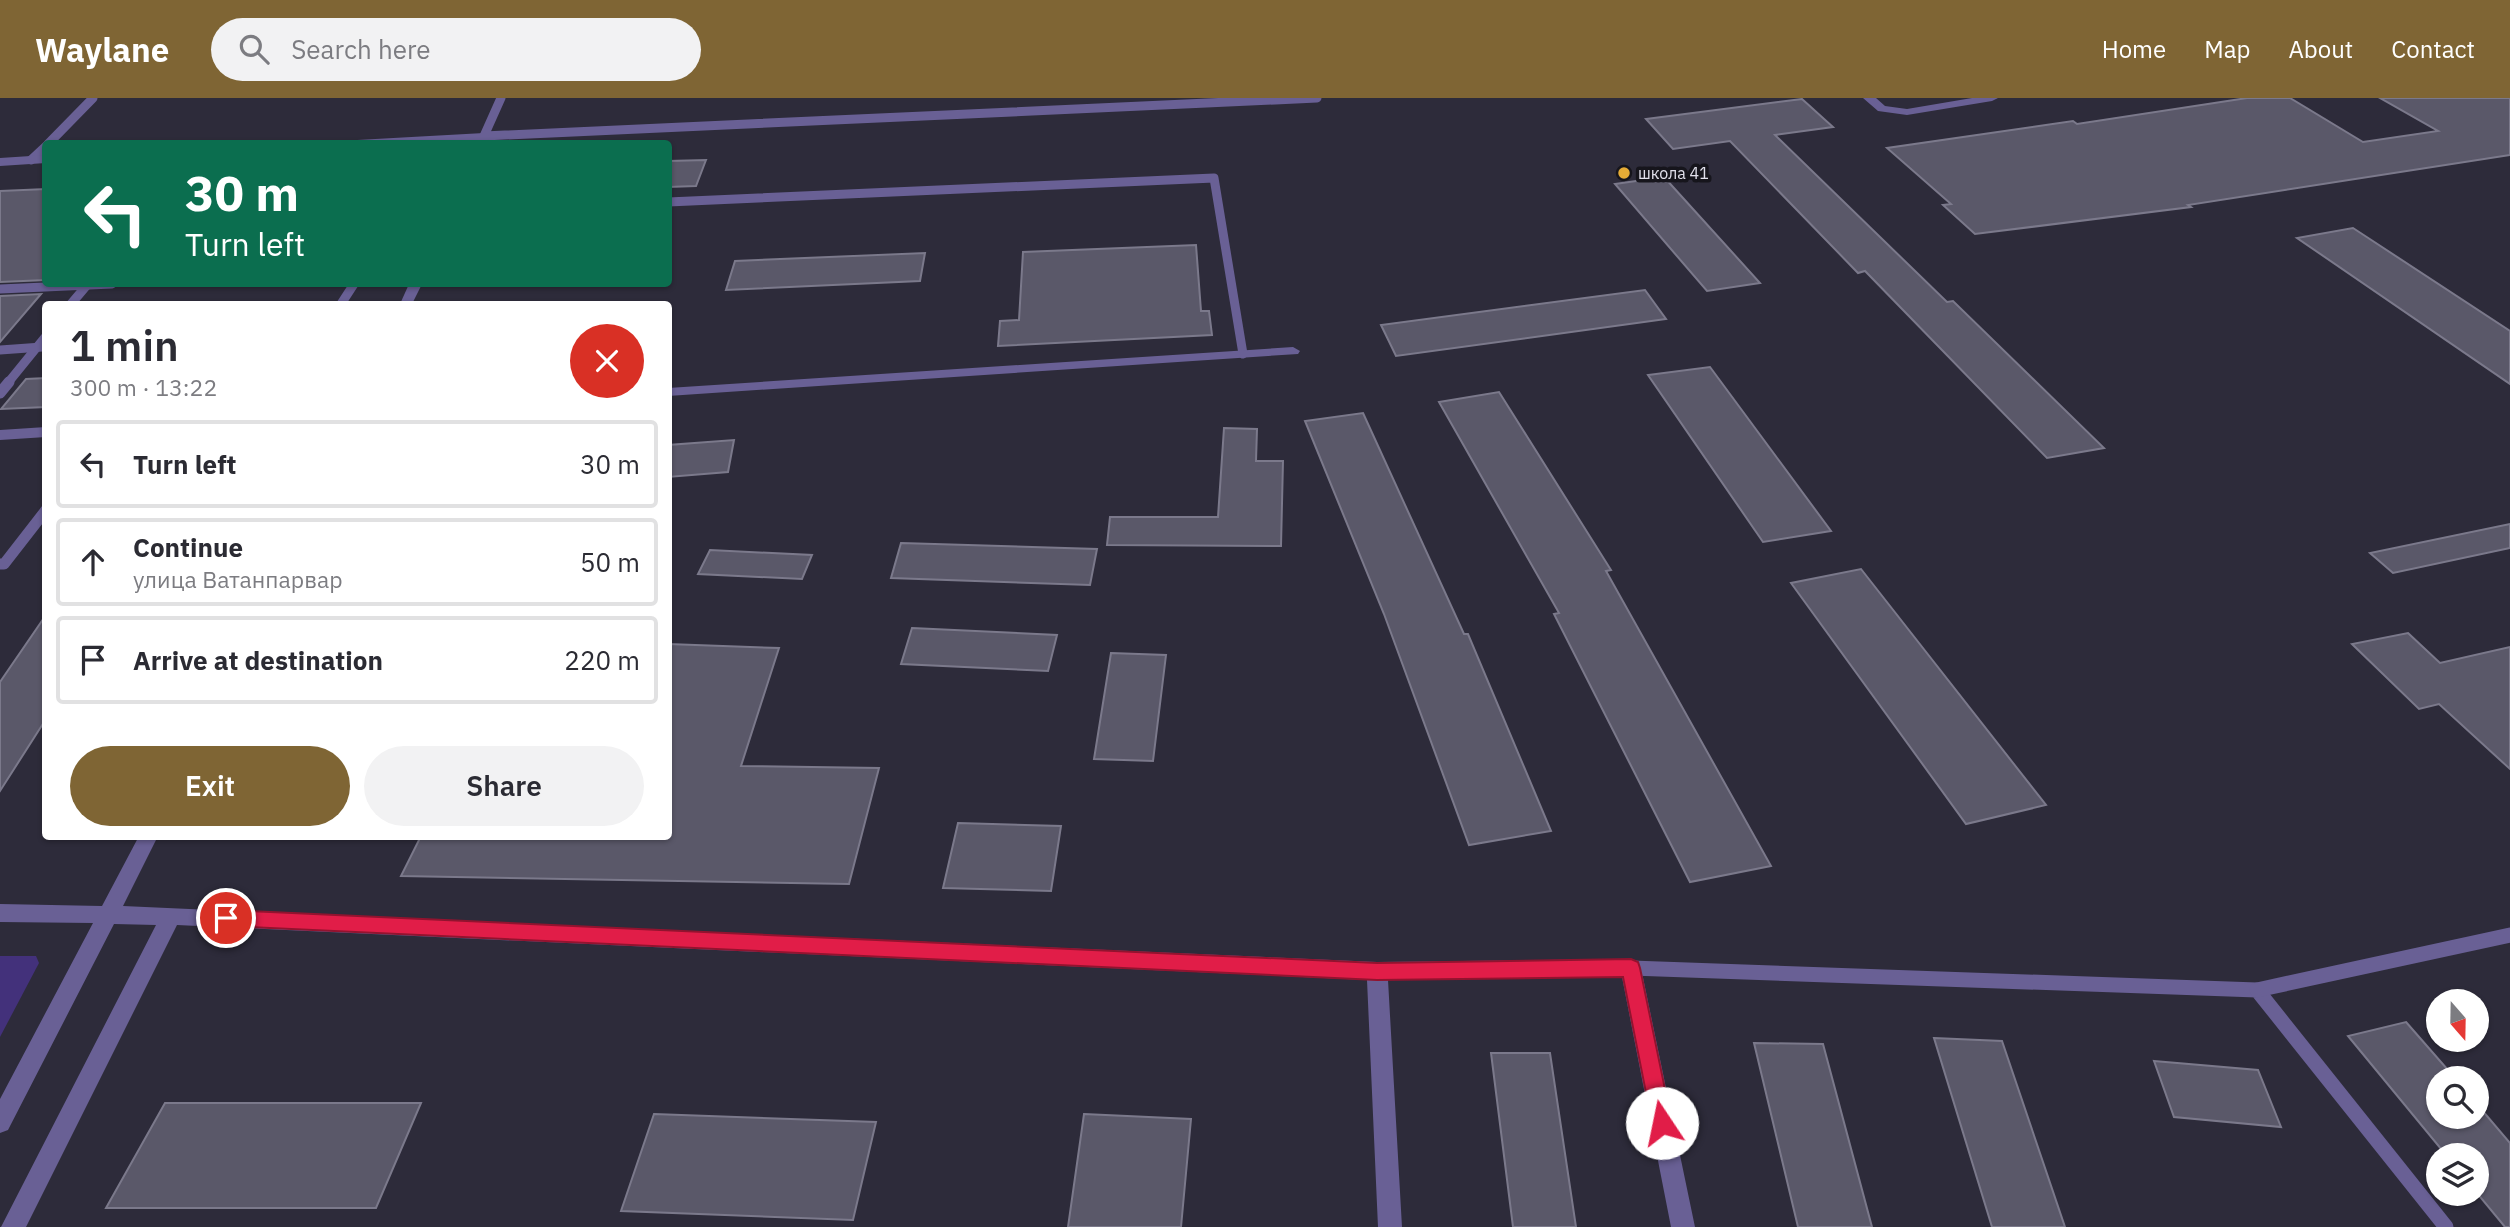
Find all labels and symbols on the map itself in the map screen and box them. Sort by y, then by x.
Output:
place label: школа 41 [1638,163,1709,183]
marker: школа 41 [1616,165,1632,181]
pin [196,888,256,948]
north arrow [2426,989,2488,1052]
position arrow [1625,1086,1699,1160]

